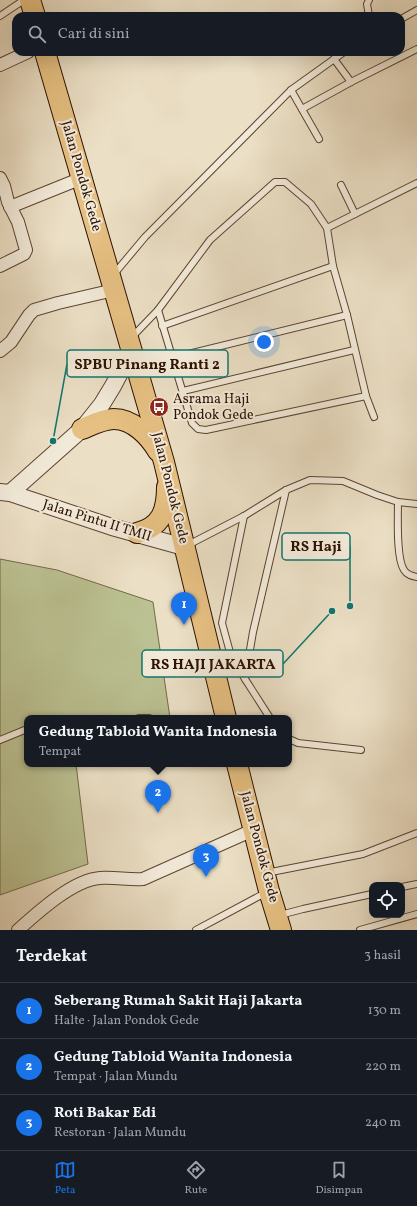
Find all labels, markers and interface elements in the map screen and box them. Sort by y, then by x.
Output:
search box [12,12,405,56]
icon: search [26,23,48,45]
text: Cari di sini [58,24,129,45]
street label: Jalan Pondok Gede [56,118,106,234]
your location [254,332,274,352]
callout: SPBU Pinang Ranti 2 [67,350,228,377]
text: SPBU Pinang Ranti 2 [74,355,220,376]
place label: Asrama Haji Pondok Gede [173,390,254,425]
bus stop icon: Asrama Haji Pondok Gede [148,396,170,418]
street label: Jalan Pondok Gede [147,430,193,546]
street label: Jalan Pintu II TMII [40,495,154,547]
callout: RS Haji [282,533,350,560]
text: RS Haji [290,537,342,558]
pin: 1 [171,592,197,625]
callout: RS HAJI JAKARTA [142,650,283,677]
text: RS HAJI JAKARTA [150,655,276,676]
popup [24,715,292,767]
text: Gedung Tabloid Wanita Indonesia [39,722,277,743]
text: Tempat [39,743,81,761]
pin: 2 [145,780,171,813]
street label: Jalan Pondok Gede [235,789,283,905]
pin: 3 [193,844,219,877]
map controls [369,882,405,918]
button: locate [369,882,405,918]
text: Terdekat [16,945,87,968]
text: 3 hasil [364,947,401,965]
text: Seberang Rumah Sakit Haji Jakarta [54,991,303,1012]
text: 1 [26,1002,32,1020]
text: 130 m [368,1002,401,1020]
text: Halte · Jalan Pondok Gede [54,1012,199,1030]
text: Gedung Tabloid Wanita Indonesia [54,1047,293,1068]
text: 2 [26,1058,32,1076]
text: 220 m [365,1058,401,1076]
text: Tempat · Jalan Mundu [54,1068,177,1086]
text: Roti Bakar Edi [54,1103,156,1124]
text: 3 [26,1114,32,1132]
text: 240 m [365,1114,401,1132]
text: Restoran · Jalan Mundu [54,1124,186,1142]
tab: Peta [54,1159,76,1198]
tab: Rute [184,1159,207,1198]
tab: Disimpan [315,1159,363,1198]

